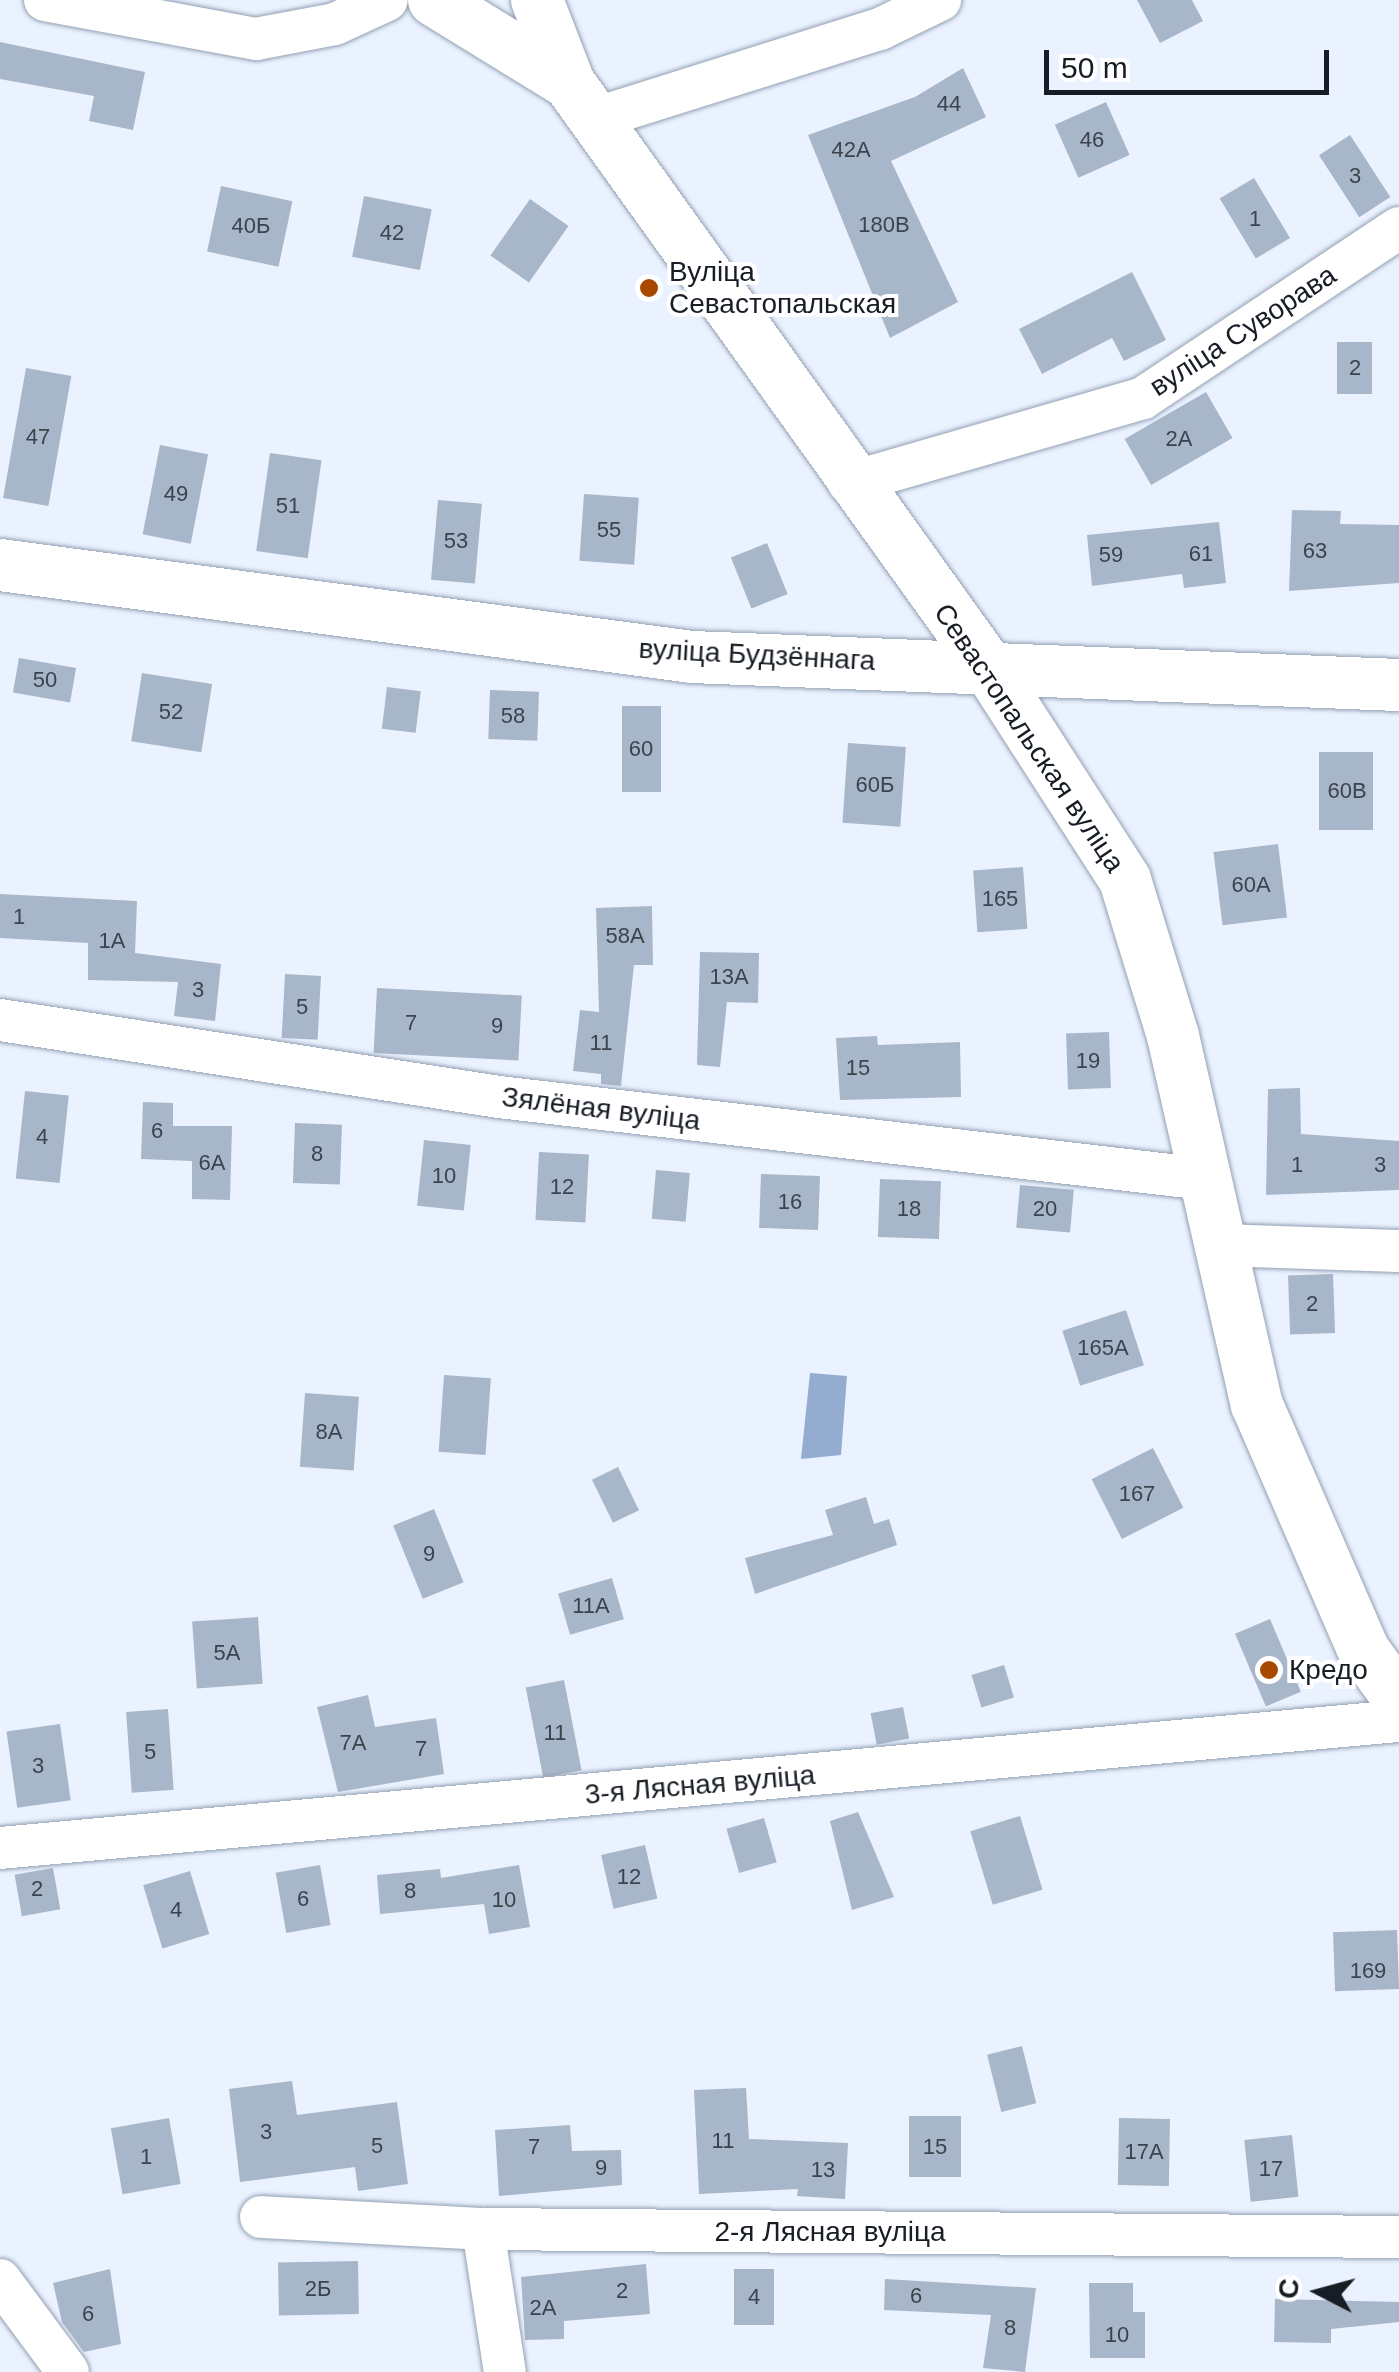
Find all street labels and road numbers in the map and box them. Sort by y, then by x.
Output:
street label: вуліца Суворава [1144,258,1342,404]
street label: Севастопальская вуліца [926,597,1132,879]
street label: вуліца Будзённага [638,632,876,678]
street label: Зялёная вуліца [500,1080,702,1138]
street label: 3-я Лясная вуліца [583,1758,817,1812]
street label: 2-я Лясная вуліца [714,2215,946,2249]

